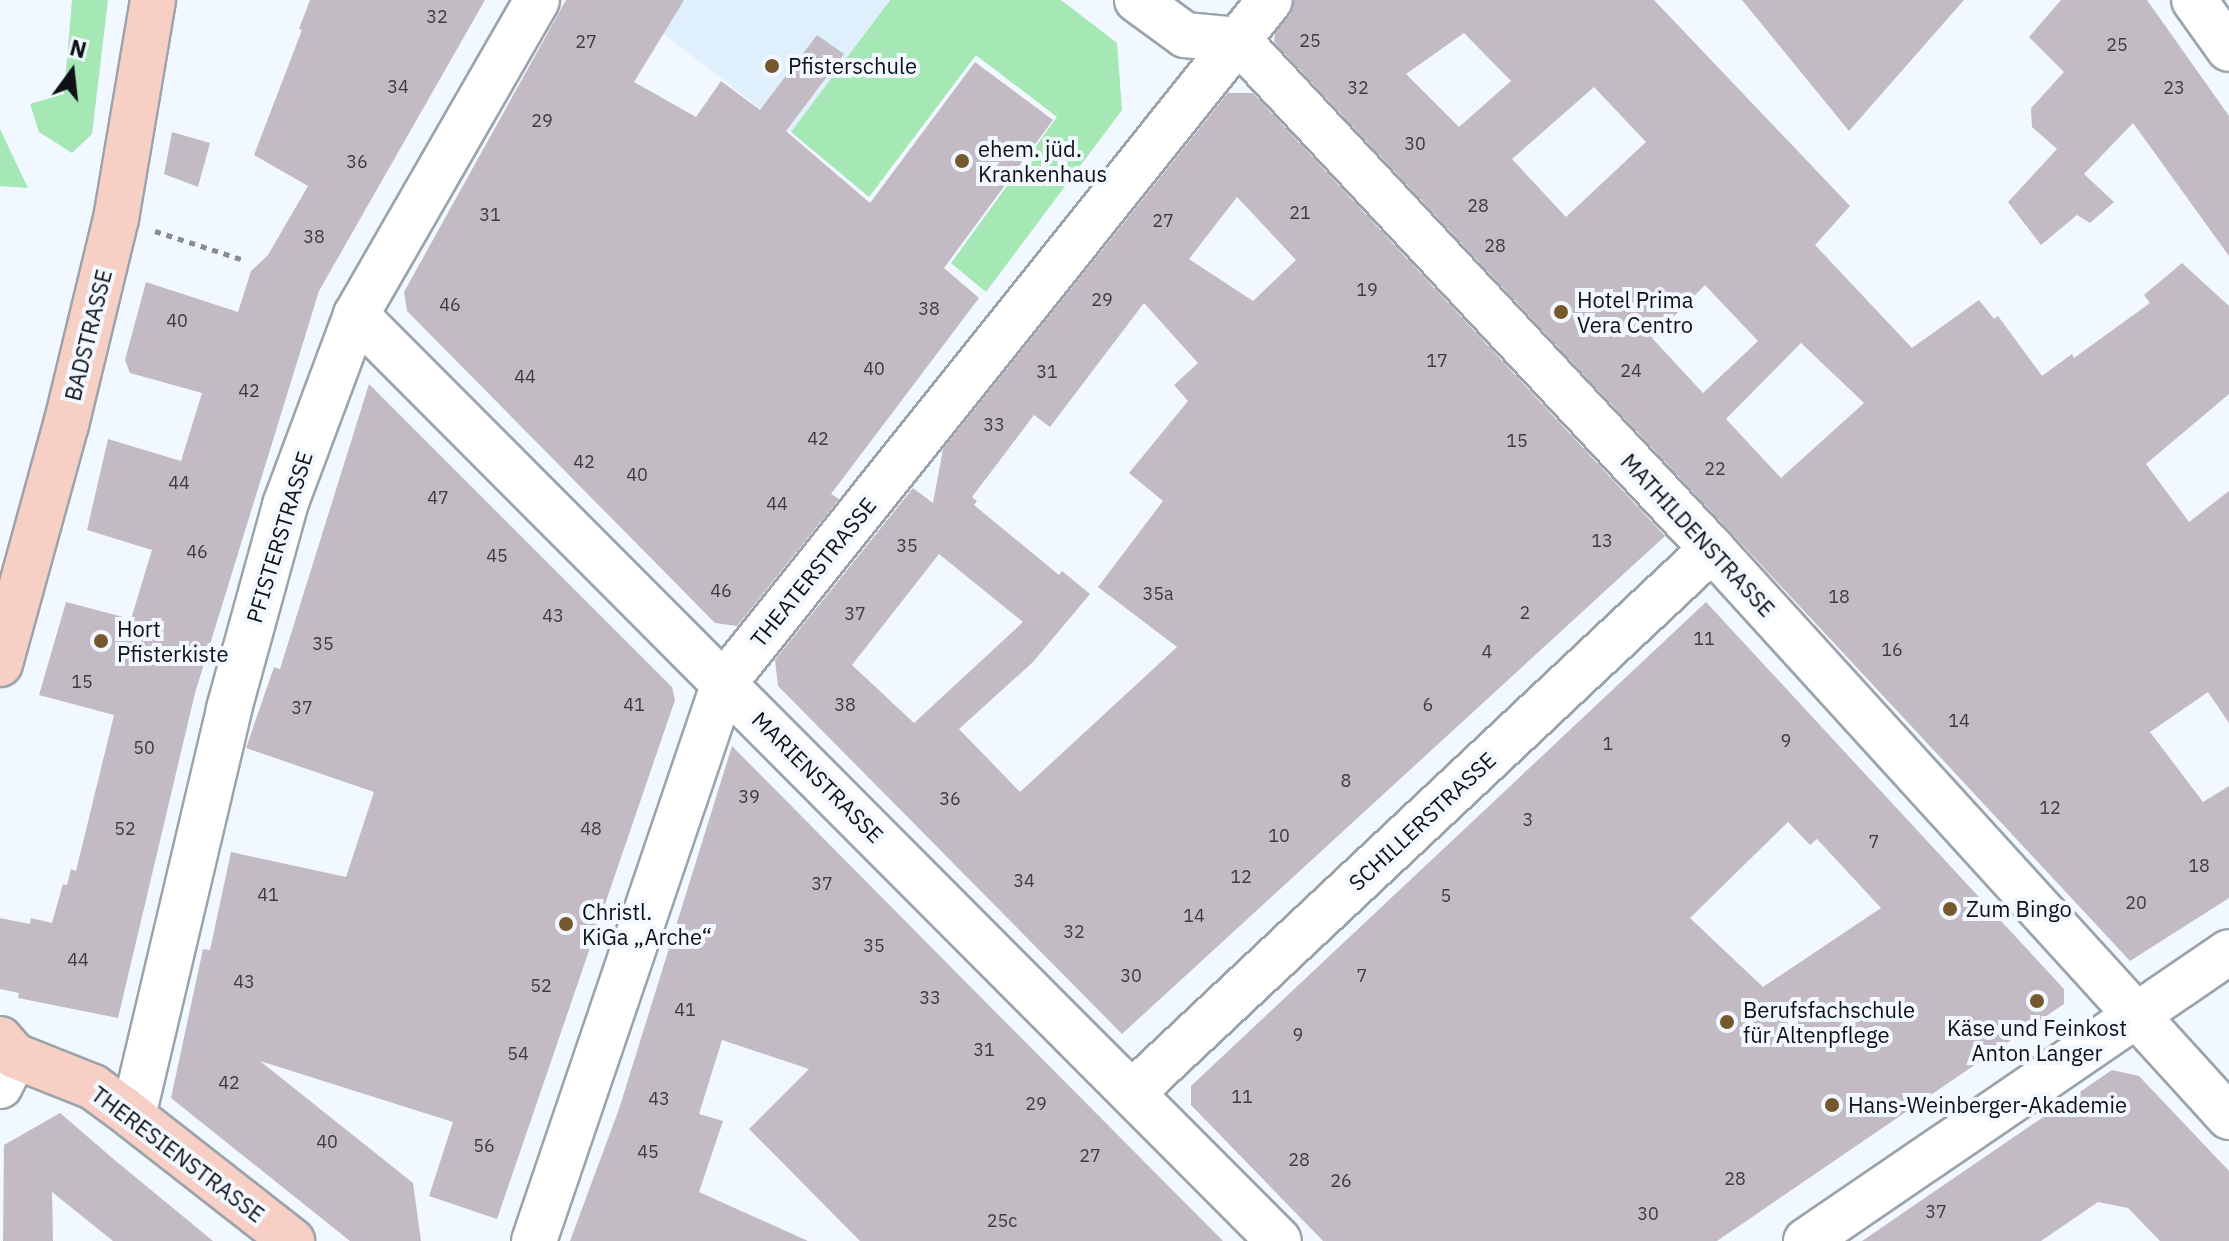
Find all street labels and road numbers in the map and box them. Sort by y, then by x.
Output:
street label: BADSTRASSE [59,267,117,403]
street label: PFISTERSTRASSE [240,448,318,626]
street label: MATHILDENSTRASSE [1616,448,1780,622]
street label: THEATERSTRASSE [745,492,881,652]
street label: MARIENSTRASSE [747,706,889,848]
street label: SCHILLERSTRASSE [1343,746,1501,896]
street label: THERESIENSTRASSE [86,1080,270,1228]

